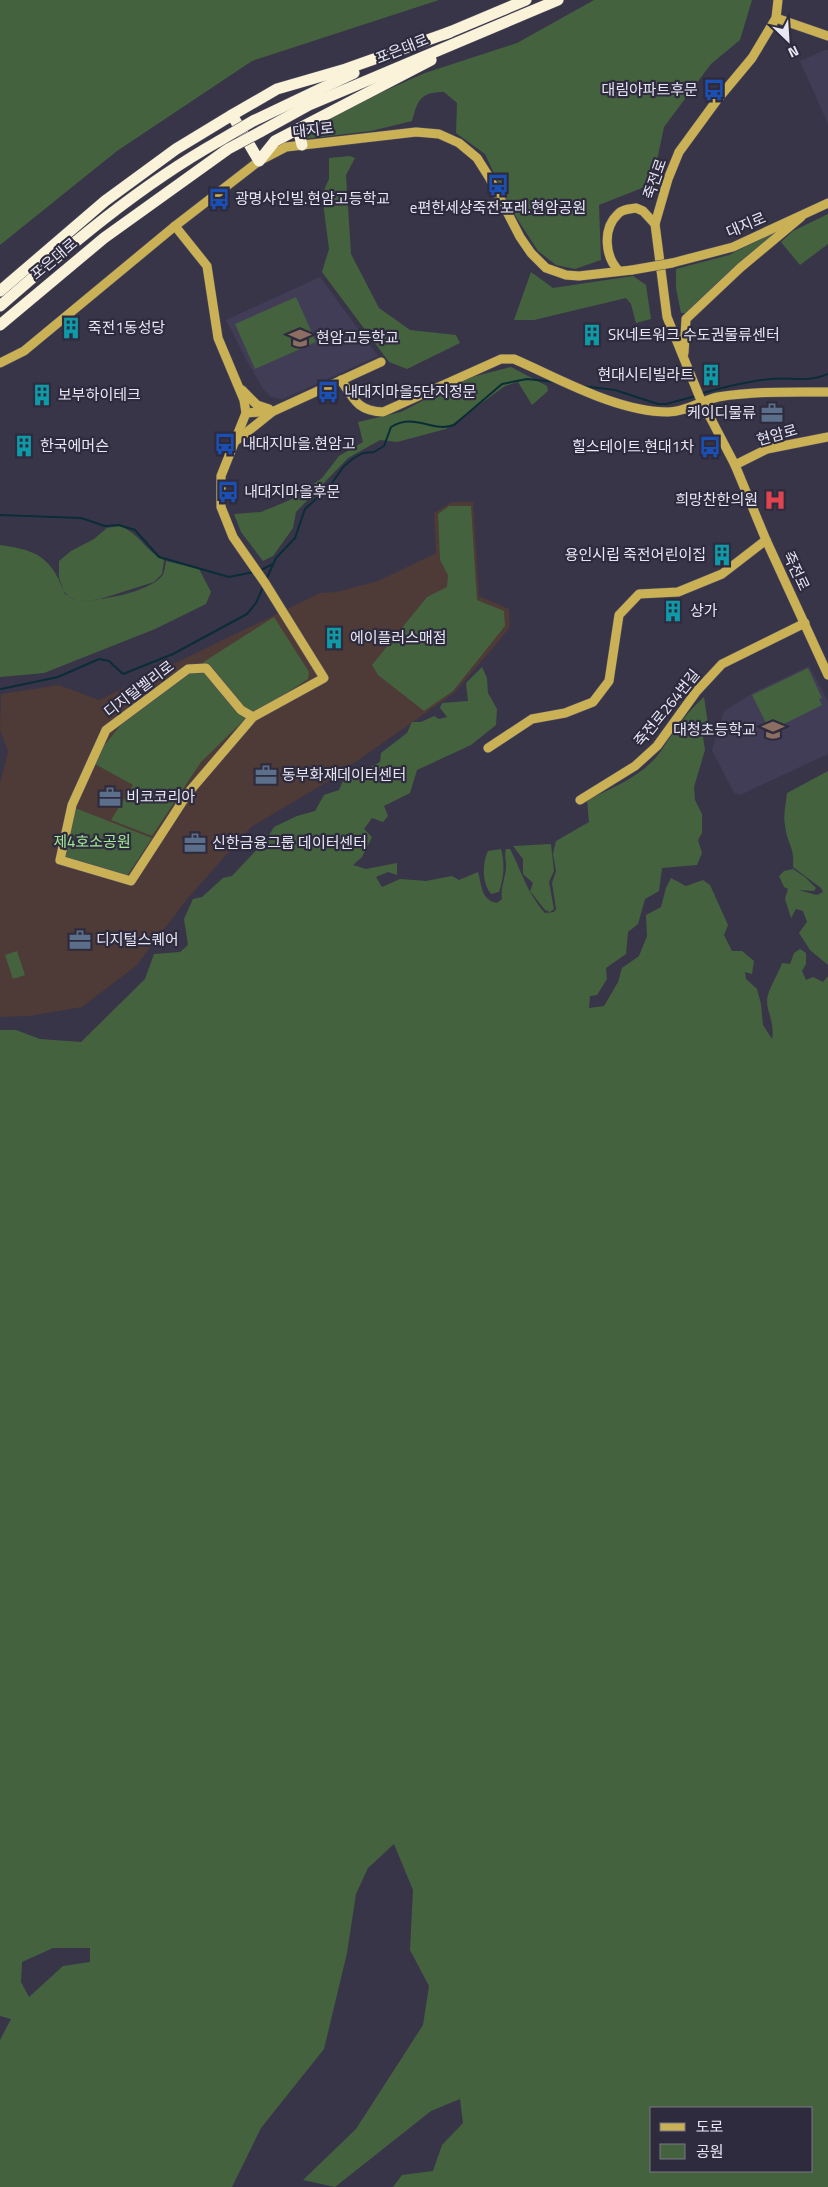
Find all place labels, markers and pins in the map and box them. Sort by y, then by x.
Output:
bus stop icon: 대림아파트후문 [701,77,727,103]
place label: 대림아파트후문 [601,78,698,101]
bus stop icon: e편한세상죽전포레.현암공원 [485,172,511,198]
bus stop icon: 광명샤인빌.현암고등학교 [206,186,232,212]
place label: 광명샤인빌.현암고등학교 [235,187,390,210]
place label: e편한세상죽전포레.현암공원 [410,196,586,219]
building icon: 죽전1동성당 [58,315,84,341]
place label: 죽전1동성당 [88,316,166,339]
building icon: SK네트워크 수도권물류센터 [579,322,605,348]
place label: SK네트워크 수도권물류센터 [608,323,780,346]
school or university icon: 현암고등학교 [287,325,313,351]
place label: 현암고등학교 [316,326,399,349]
building icon: 현대시티빌라트 [698,362,724,388]
place label: 현대시티빌라트 [597,363,694,386]
bus stop icon: 내대지마을5단지정문 [315,379,341,405]
place label: 내대지마을5단지정문 [344,380,477,403]
building icon: 보부하이테크 [29,382,55,408]
place label: 보부하이테크 [58,383,141,406]
office icon: 케이디물류 [759,400,785,426]
place label: 케이디물류 [687,401,756,424]
bus stop icon: 내대지마을.현암고 [212,431,238,457]
place label: 내대지마을.현암고 [242,432,356,455]
building icon: 한국에머슨 [11,433,37,459]
place label: 한국에머슨 [40,434,109,457]
bus stop icon: 힐스테이트.현대1차 [697,434,723,460]
place label: 힐스테이트.현대1차 [572,435,694,458]
bus stop icon: 내대지마을후문 [215,479,241,505]
place label: 내대지마을후문 [244,480,341,503]
hospital icon: 희망찬한의원 [762,487,788,513]
place label: 희망찬한의원 [675,488,758,511]
building icon: 용인시립 죽전어린이집 [709,542,735,568]
place label: 용인시립 죽전어린이집 [565,543,706,566]
building icon: 상가 [660,598,686,624]
place label: 상가 [690,599,718,622]
building icon: 에이플러스매점 [321,625,347,651]
place label: 에이플러스매점 [350,626,447,649]
school or university icon: 대청초등학교 [760,717,786,743]
place label: 대청초등학교 [673,718,756,741]
office icon: 동부화재데이터센터 [253,762,279,788]
place label: 동부화재데이터센터 [282,763,406,786]
office icon: 비코코리아 [97,784,123,810]
place label: 비코코리아 [126,785,195,808]
office icon: 신한금융그룹 데이터센터 [182,830,208,856]
place label: 신한금융그룹 데이터센터 [212,831,367,854]
office icon: 디지털스퀘어 [67,927,93,953]
place label: 디지털스퀘어 [96,928,179,951]

